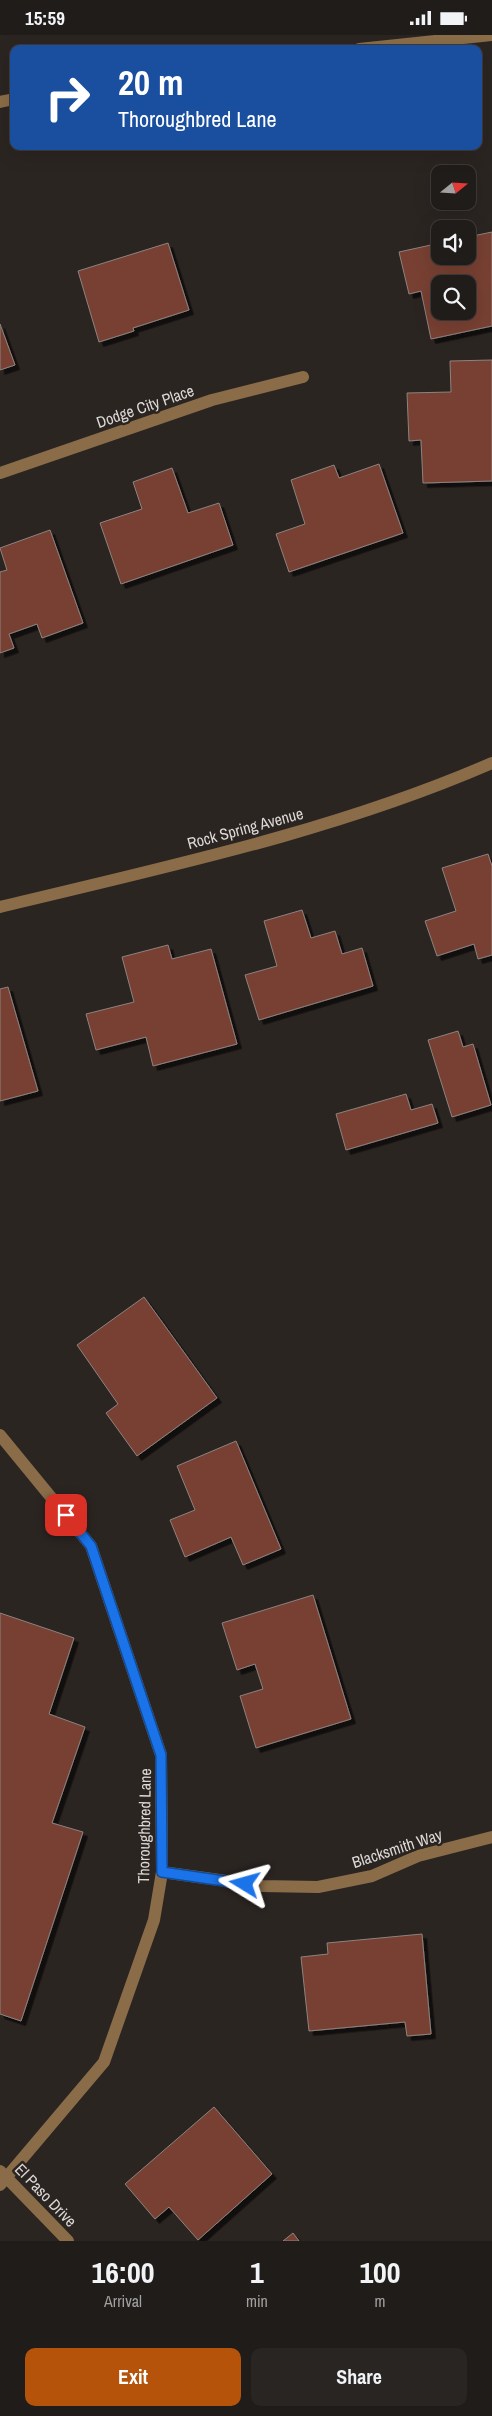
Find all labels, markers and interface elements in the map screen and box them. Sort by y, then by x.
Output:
text: 15:59 [25,5,65,31]
text: 20 m [118,59,183,106]
icon: right [35,65,100,130]
text: Thoroughbred Lane [118,104,276,134]
north arrow [431,165,476,210]
map controls [431,165,476,320]
button: sound [431,220,476,265]
button: search [431,275,476,320]
street label: Dodge City Place [93,379,197,433]
street label: Rock Spring Avenue [184,802,306,854]
pin [45,1494,87,1536]
icon: arrive [52,1501,80,1529]
street label: Thoroughbred Lane [132,1768,156,1884]
street label: Blacksmith Way [349,1823,445,1873]
position arrow [218,1857,270,1909]
street label: El Paso Drive [10,2159,82,2231]
text: 16:00 [92,2252,154,2292]
text: 1 [250,2252,264,2292]
text: 100 [359,2252,400,2292]
text: Arrival [104,2290,142,2312]
text: min [246,2290,268,2312]
text: m [374,2290,385,2312]
button: Exit [25,2348,241,2406]
button: Share [251,2348,467,2406]

